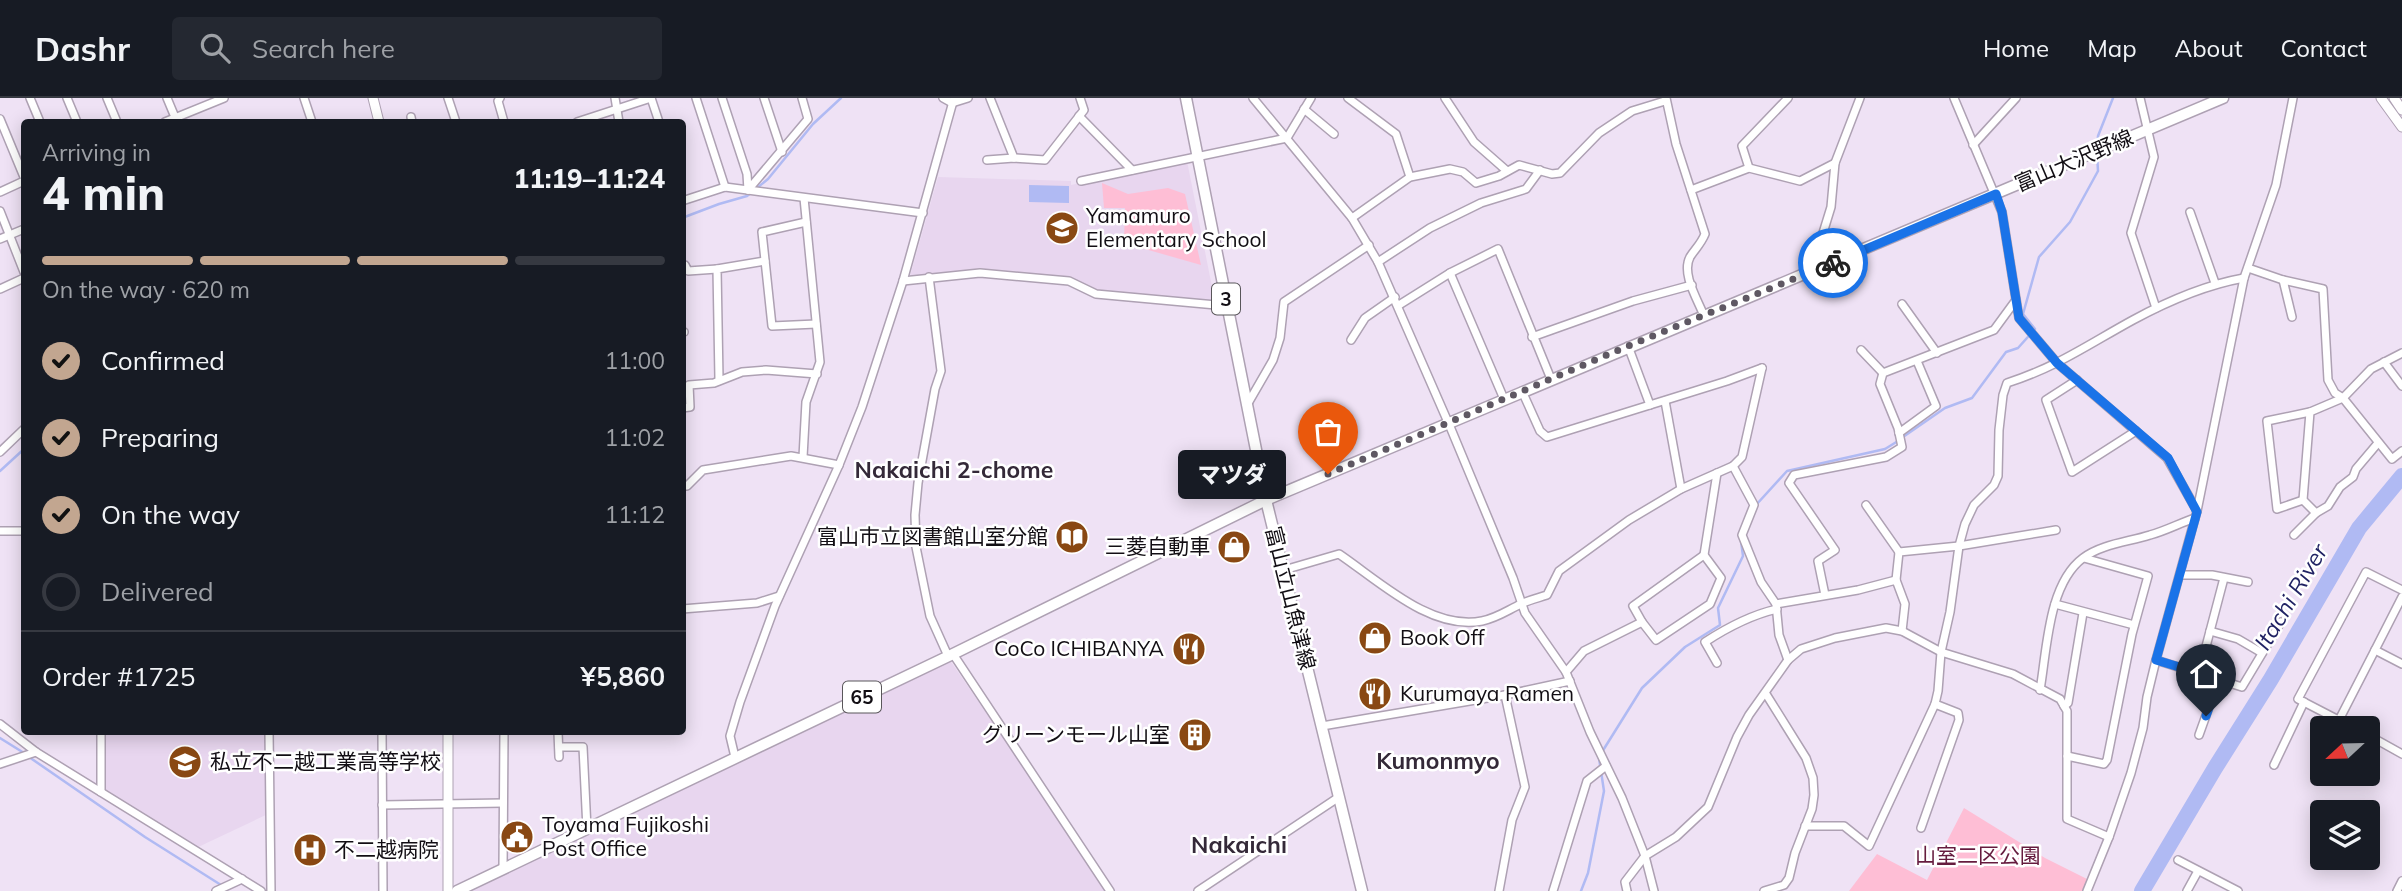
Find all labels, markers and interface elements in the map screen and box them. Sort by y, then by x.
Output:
search box [172,17,662,80]
text: Dashr [35,28,130,69]
icon: search [196,29,234,67]
text: Search here [252,32,395,65]
text: Home [1983,33,2049,63]
text: Map [2087,33,2137,63]
text: About [2175,33,2243,63]
text: Contact [2281,33,2367,63]
street label: 富山大沢野線 [2011,123,2137,197]
text: Arriving in [42,138,151,167]
text: 11:19–11:24 [514,162,665,195]
text: 4 min [42,164,165,222]
place label: Yamamuro Elementary School [1085,202,1267,252]
school or university icon: Yamamuro Elementary School [1043,209,1081,247]
courier [1798,228,1868,298]
icon: bike [1814,244,1852,282]
text: On the way · 620 m [42,275,250,304]
road number: 3 [1212,284,1240,314]
icon: check [42,342,80,380]
text: Confirmed [101,344,225,377]
text: 11:00 [605,346,665,375]
pin [1298,402,1358,474]
icon: bag [1309,413,1347,451]
icon: check [42,419,80,457]
text: Preparing [101,421,219,454]
text: 11:02 [605,423,665,452]
callout: マツダ [1178,450,1286,498]
district label: Nakaichi 2-chome [855,455,1053,484]
text: マツダ [1198,460,1267,489]
icon: check [42,496,80,534]
text: On the way [101,498,240,531]
text: 11:12 [605,500,665,529]
library icon: 富山市立図書館山室分館 [1053,518,1091,556]
place label: 富山市立図書館山室分館 [817,523,1048,549]
street label: 富山立山魚津線 [1261,523,1321,672]
shop icon: 三菱自動車 [1215,528,1253,566]
place label: 三菱自動車 [1105,533,1210,559]
water label: Itachi River [2248,537,2334,655]
text: Delivered [101,575,214,608]
shop icon: Book Off [1356,619,1394,657]
place label: Book Off [1400,624,1486,650]
restaurant icon: CoCo ICHIBANYA [1170,630,1208,668]
place label: CoCo ICHIBANYA [994,635,1165,661]
pin [2176,644,2236,716]
icon: home [2187,655,2225,693]
text: Order #1725 [42,660,195,693]
text: ¥5,860 [581,660,665,693]
restaurant icon: Kurumaya Ramen [1356,675,1394,713]
place label: Kurumaya Ramen [1400,680,1574,706]
road number: 65 [843,682,881,712]
building icon: グリーンモール山室 [1176,716,1214,754]
north arrow [2310,716,2380,786]
map controls [2310,716,2380,870]
place label: グリーンモール山室 [982,721,1170,747]
school or university icon: 私立不二越工業高等学校 [166,743,204,781]
district label: Kumonmyo [1376,746,1500,775]
place label: 私立不二越工業高等学校 [210,748,441,774]
button: layers [2310,800,2380,870]
place label: Toyama Fujikoshi Post Office [542,811,709,861]
public building icon: Toyama Fujikoshi Post Office [498,818,536,856]
district label: Nakaichi [1191,830,1287,859]
hospital icon: 不二越病院 [291,831,329,869]
place label: 不二越病院 [334,836,439,862]
park label: 山室二区公園 [1915,842,2041,868]

